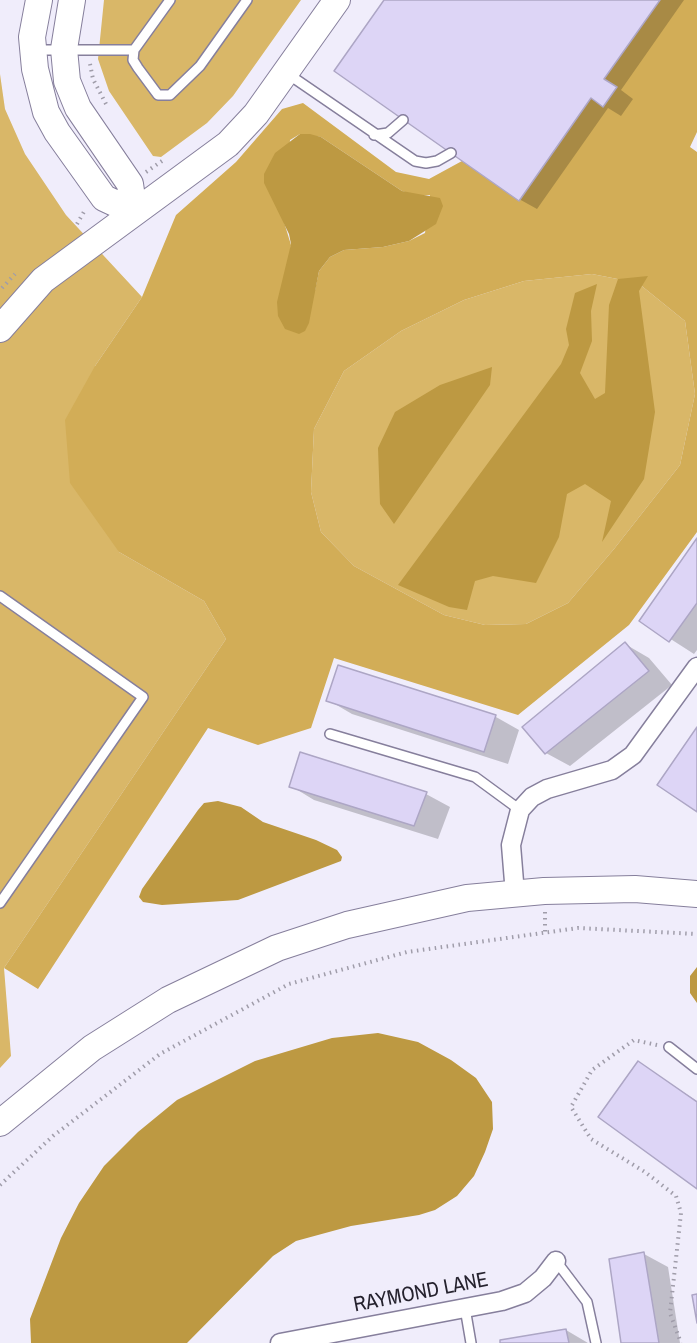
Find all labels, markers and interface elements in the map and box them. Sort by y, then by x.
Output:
street label: RAYMOND LANE [352,1268,490,1318]

